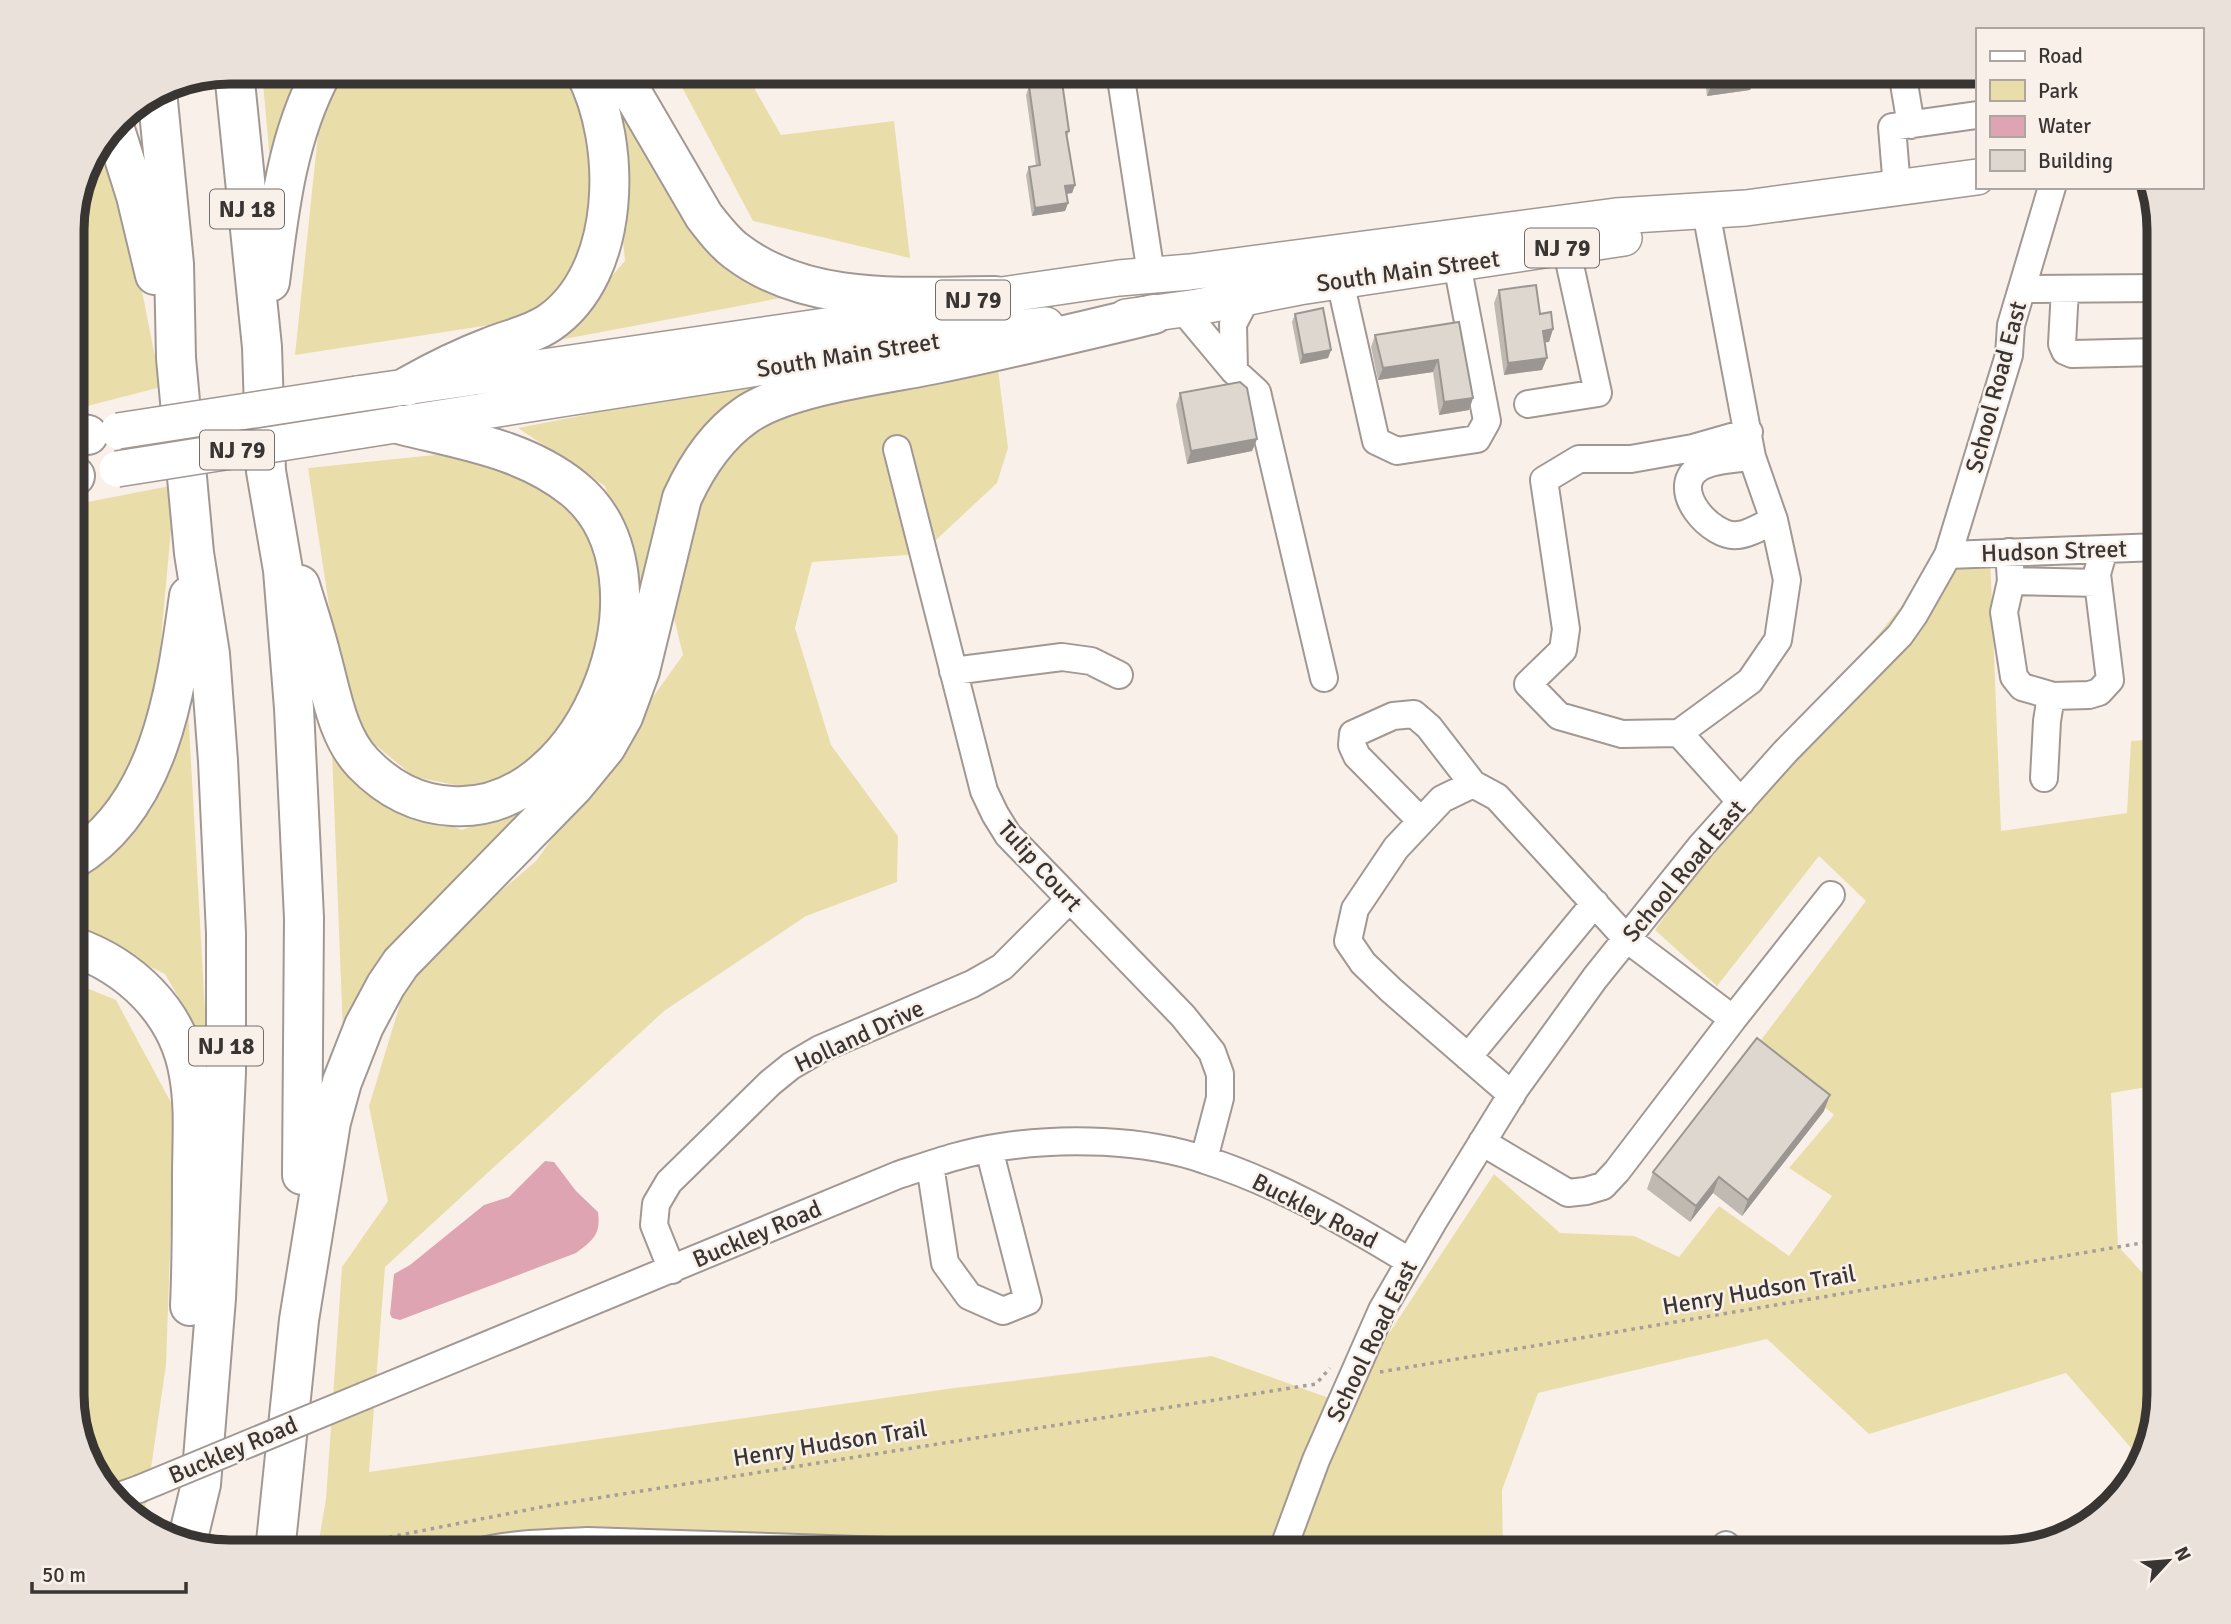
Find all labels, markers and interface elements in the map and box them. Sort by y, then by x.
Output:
legend [1976,28,2203,189]
text: Road [2038,43,2083,69]
text: Park [2038,78,2079,104]
text: Water [2038,113,2091,139]
text: Building [2038,148,2113,174]
road number: NJ 18 [210,190,284,229]
road number: NJ 79 [1525,229,1599,268]
street label: South Main Street [1314,243,1502,299]
road number: NJ 79 [936,280,1010,320]
street label: School Road East [1959,298,2033,476]
street label: South Main Street [754,326,942,384]
road number: NJ 79 [200,431,274,470]
street label: Hudson Street [1981,533,2127,569]
street label: School Road East [1616,794,1752,948]
street label: Tulip Court [991,814,1089,918]
street label: Holland Drive [789,993,929,1079]
road number: NJ 18 [189,1026,263,1065]
street label: Buckley Road [1247,1167,1383,1255]
street label: Buckley Road [688,1193,826,1275]
street label: School Road East [1320,1255,1424,1427]
street label: Henry Hudson Trail [1660,1258,1858,1322]
street label: Buckley Road [164,1409,302,1491]
street label: Henry Hudson Trail [731,1413,929,1473]
north arrow [2133,1526,2203,1596]
text: N [2169,1543,2196,1565]
scale bar [32,1550,186,1594]
text: 50 m [42,1562,86,1588]

